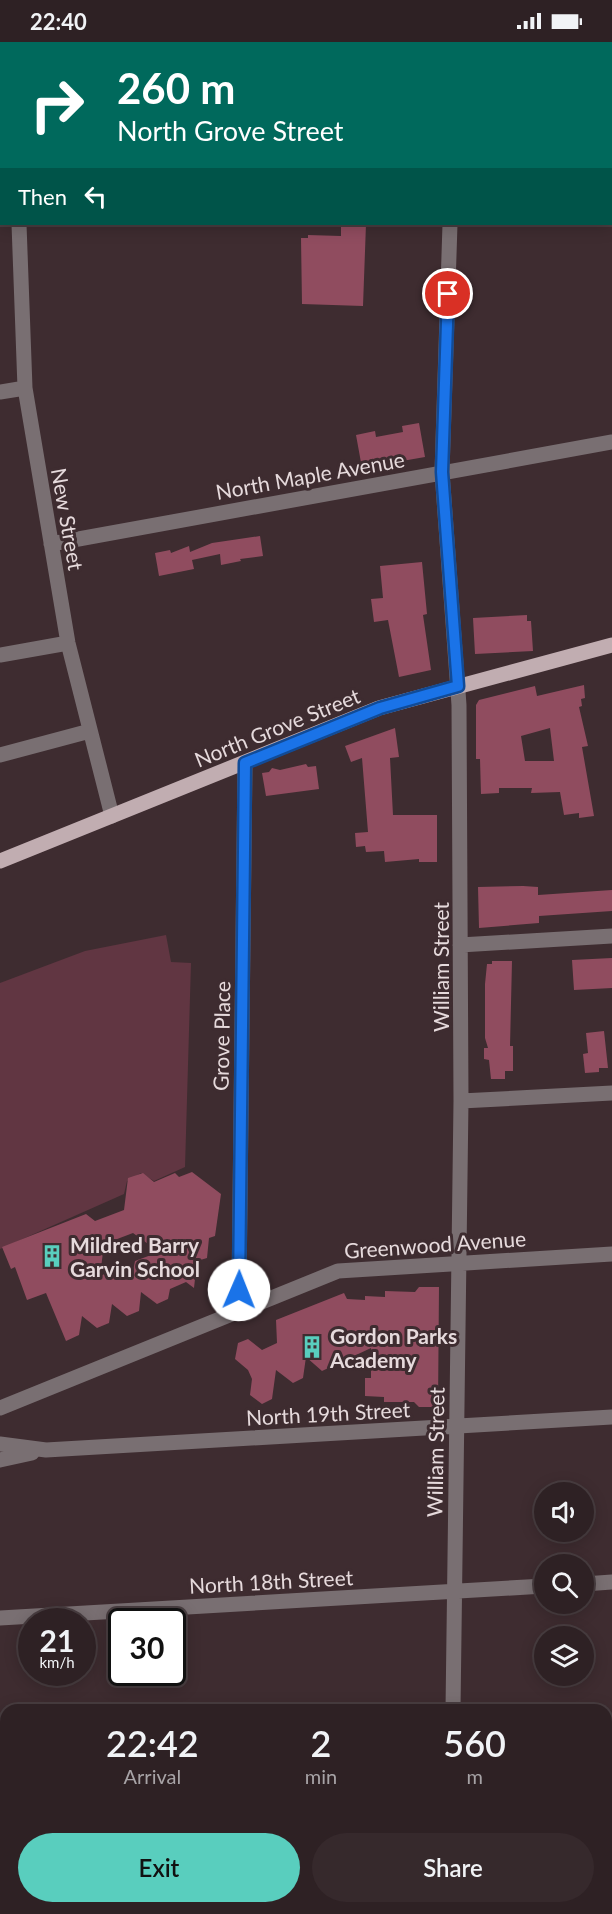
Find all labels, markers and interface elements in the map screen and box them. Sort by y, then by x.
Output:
text: 22:40 [30,8,87,35]
text: 260 m [117,63,235,113]
icon: right [18,66,96,144]
text: North Grove Street [117,114,344,147]
icon: left [79,180,112,213]
text: Then [18,183,67,210]
pin [422,268,473,319]
icon: arrive [431,277,464,310]
street label: North Maple Avenue [214,446,406,504]
street label: New Street [47,466,89,573]
street label: North Grove Street [191,682,364,772]
street label: William Street [428,902,453,1032]
street label: Grove Place [208,981,234,1091]
street label: Greenwood Avenue [343,1225,527,1263]
place label: Mildred Barry Garvin School [70,1232,200,1281]
building icon: Mildred Barry Garvin School [39,1243,65,1269]
position arrow [207,1258,271,1322]
place label: Gordon Parks Academy [329,1323,457,1372]
building icon: Gordon Parks Academy [299,1334,325,1360]
street label: William Street [421,1386,449,1517]
street label: North 19th Street [245,1396,411,1430]
map controls [534,1482,594,1686]
button: sound [534,1482,594,1542]
button: search [534,1554,594,1614]
street label: North 18th Street [188,1564,354,1598]
speed limit sign: 30 [108,1608,186,1686]
text: 21 [40,1622,74,1658]
button: layers [534,1626,594,1686]
text: km/h [39,1653,75,1671]
text: 22:42 [106,1721,199,1765]
text: 2 [311,1721,331,1765]
text: 560 [443,1721,506,1765]
text: Arrival [124,1764,181,1788]
text: min [305,1764,337,1788]
text: m [466,1764,483,1788]
button: Exit [18,1833,300,1902]
button: Share [312,1833,594,1902]

